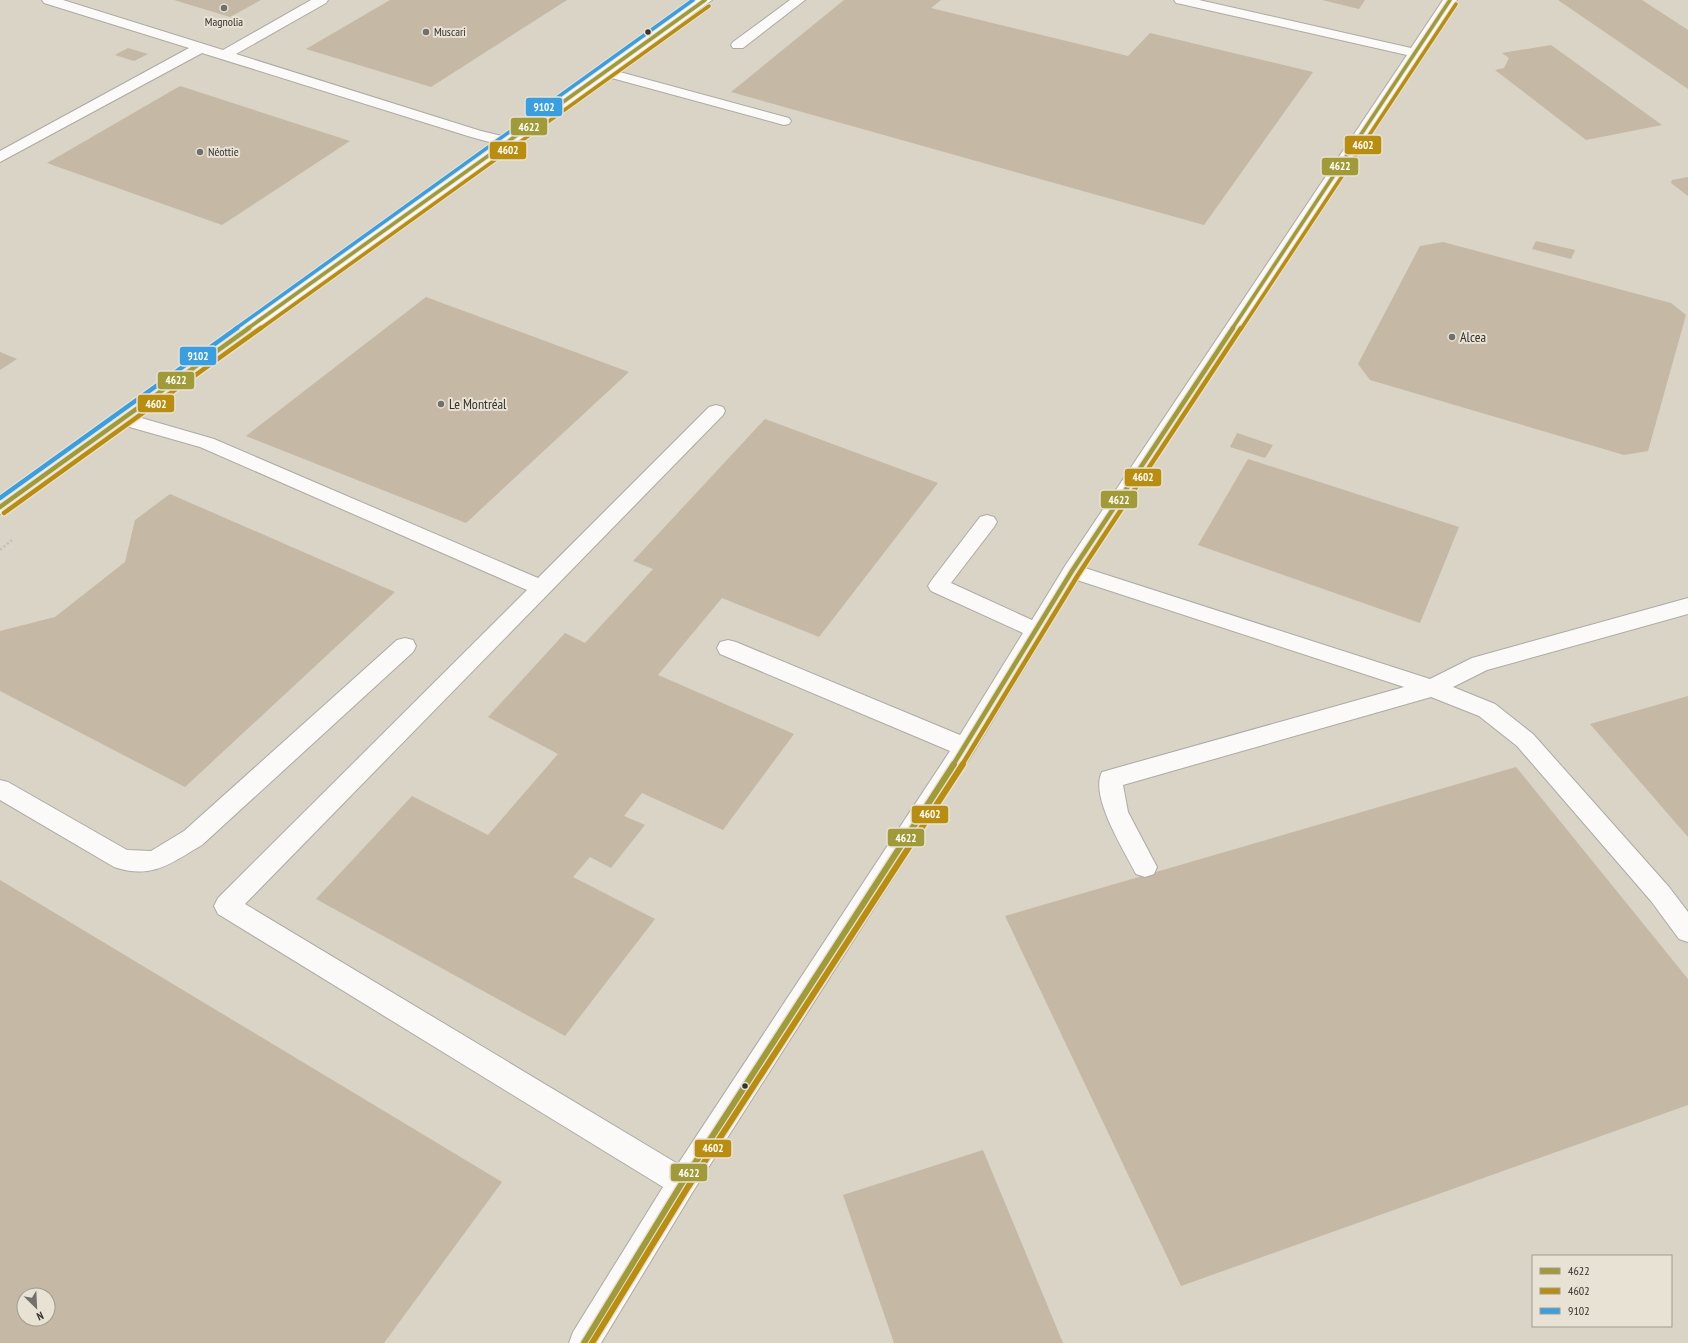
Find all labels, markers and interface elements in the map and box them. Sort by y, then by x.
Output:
marker: Magnolia [219,3,229,13]
place label: Magnolia [205,14,243,29]
place label: Muscari [434,24,466,39]
marker: Muscari [421,27,431,37]
unlabelled marker [643,27,653,37]
line badge: 9102 [525,97,563,117]
text: 9102 [533,100,555,114]
line badge: 4622 [510,117,548,136]
text: 4622 [518,120,540,134]
line badge: 4602 [1344,135,1382,155]
text: 4602 [1352,138,1374,152]
line badge: 4602 [489,141,527,160]
text: 4602 [497,143,519,157]
place label: Néottie [208,144,239,159]
marker: Néottie [195,147,205,157]
line badge: 4622 [1321,157,1359,176]
text: 4622 [1329,159,1351,173]
place label: Alcea [1460,328,1486,346]
marker: Alcea [1447,332,1457,342]
line badge: 9102 [179,346,217,366]
text: 9102 [187,349,209,363]
line badge: 4622 [157,371,195,390]
text: 4622 [165,373,187,387]
line badge: 4602 [137,394,175,413]
place label: Le Montréal [449,395,507,413]
text: 4602 [145,397,167,411]
marker: Le Montréal [436,399,446,409]
line badge: 4602 [1124,468,1162,487]
text: 4602 [1132,470,1154,484]
line badge: 4622 [1100,490,1138,509]
text: 4622 [1108,493,1130,507]
line badge: 4602 [911,805,949,824]
text: 4602 [919,807,941,821]
line badge: 4622 [887,828,925,847]
text: 4622 [895,831,917,845]
unlabelled marker [740,1081,750,1091]
line badge: 4602 [694,1139,732,1158]
text: 4602 [702,1141,724,1155]
line badge: 4622 [670,1163,708,1182]
text: 4622 [678,1166,700,1180]
legend [1532,1255,1672,1327]
text: 4622 [1568,1263,1590,1278]
text: 4602 [1568,1283,1590,1298]
north arrow [16,1287,56,1327]
text: 9102 [1568,1303,1590,1318]
text: N [34,1309,46,1324]

